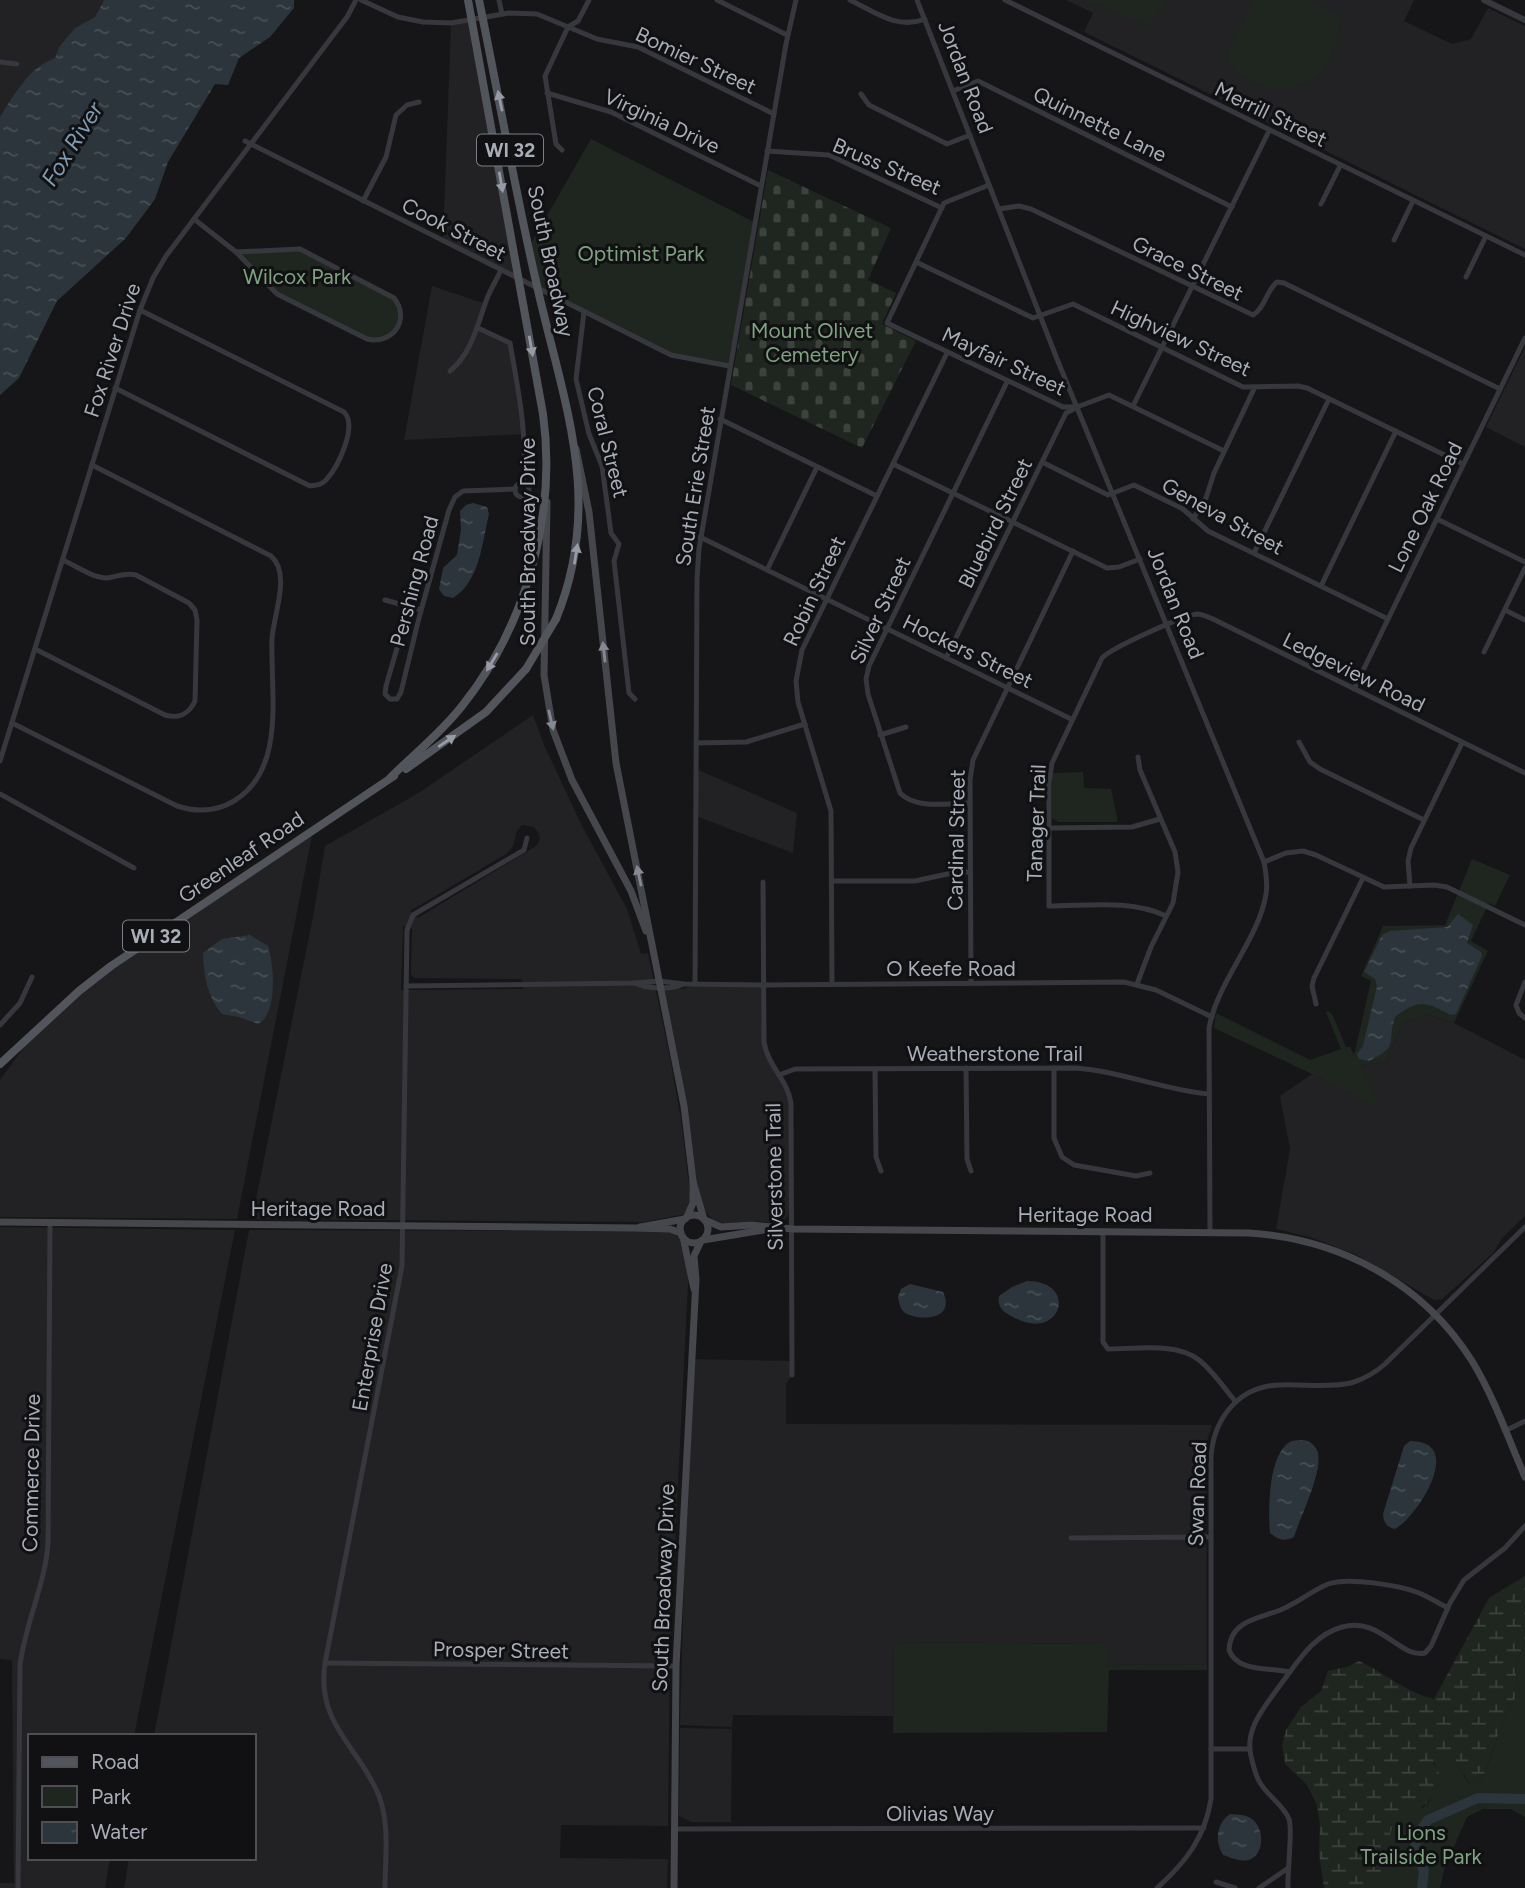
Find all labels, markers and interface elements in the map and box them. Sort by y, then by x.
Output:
street label: Jordan Road [933,17,999,137]
street label: Bomier Street [632,21,760,99]
street label: Merrill Street [1211,76,1331,152]
street label: Quinnette Lane [1029,81,1171,167]
street label: Virginia Drive [600,83,724,159]
one-way arrow [495,90,506,112]
water label: Fox River [35,96,109,191]
street label: Bruss Street [829,132,945,200]
road number: WI 32 [477,134,543,166]
one-way arrow [496,171,507,193]
street label: South Broadway [523,183,579,339]
street label: Cook Street [398,192,510,266]
street label: Grace Street [1128,230,1248,306]
park label: Optimist Park [577,241,705,266]
park label: Wilcox Park [243,264,352,289]
street label: Fox River Drive [79,280,145,420]
street label: Highview Street [1107,295,1255,381]
park label: Mount Olivet Cemetery [751,318,873,367]
street label: Mayfair Street [938,321,1070,401]
one-way arrow [526,335,537,357]
street label: Coral Street [582,384,634,500]
street label: South Erie Street [670,404,720,568]
street label: South Broadway Drive [515,438,540,646]
street label: Lone Oak Road [1383,438,1467,576]
street label: Bluebird Street [953,454,1037,592]
street label: Geneva Street [1158,472,1288,560]
street label: Pershing Road [385,513,443,649]
street label: Robin Street [778,532,850,650]
one-way arrow [571,543,582,565]
street label: Jordan Road [1142,543,1210,663]
street label: Silver Street [844,552,916,668]
street label: Hockers Street [899,609,1037,693]
street label: Ledgeview Road [1279,627,1429,717]
one-way arrow [598,640,609,662]
one-way arrow [486,652,498,671]
one-way arrow [546,709,557,731]
one-way arrow [438,734,456,748]
street label: Tanager Trail [1021,764,1051,882]
street label: Cardinal Street [942,769,970,911]
street label: Greenleaf Road [174,806,308,908]
one-way arrow [633,865,644,887]
road number: WI 32 [123,920,189,952]
street label: O Keefe Road [886,956,1016,981]
street label: Weatherstone Trail [907,1041,1083,1066]
street label: Silverstone Trail [760,1103,788,1251]
street label: Heritage Road [250,1196,386,1221]
street label: Heritage Road [1017,1202,1153,1227]
street label: Enterprise Drive [347,1261,397,1413]
street label: Commerce Drive [17,1394,45,1552]
street label: Swan Road [1183,1441,1211,1547]
street label: South Broadway Drive [647,1483,679,1693]
street label: Prosper Street [433,1636,569,1664]
legend [28,1734,256,1860]
text: Road [91,1749,139,1774]
text: Park [91,1784,132,1809]
street label: Olivias Way [886,1801,994,1826]
text: Water [91,1819,147,1844]
park label: Lions Trailside Park [1360,1820,1483,1869]

